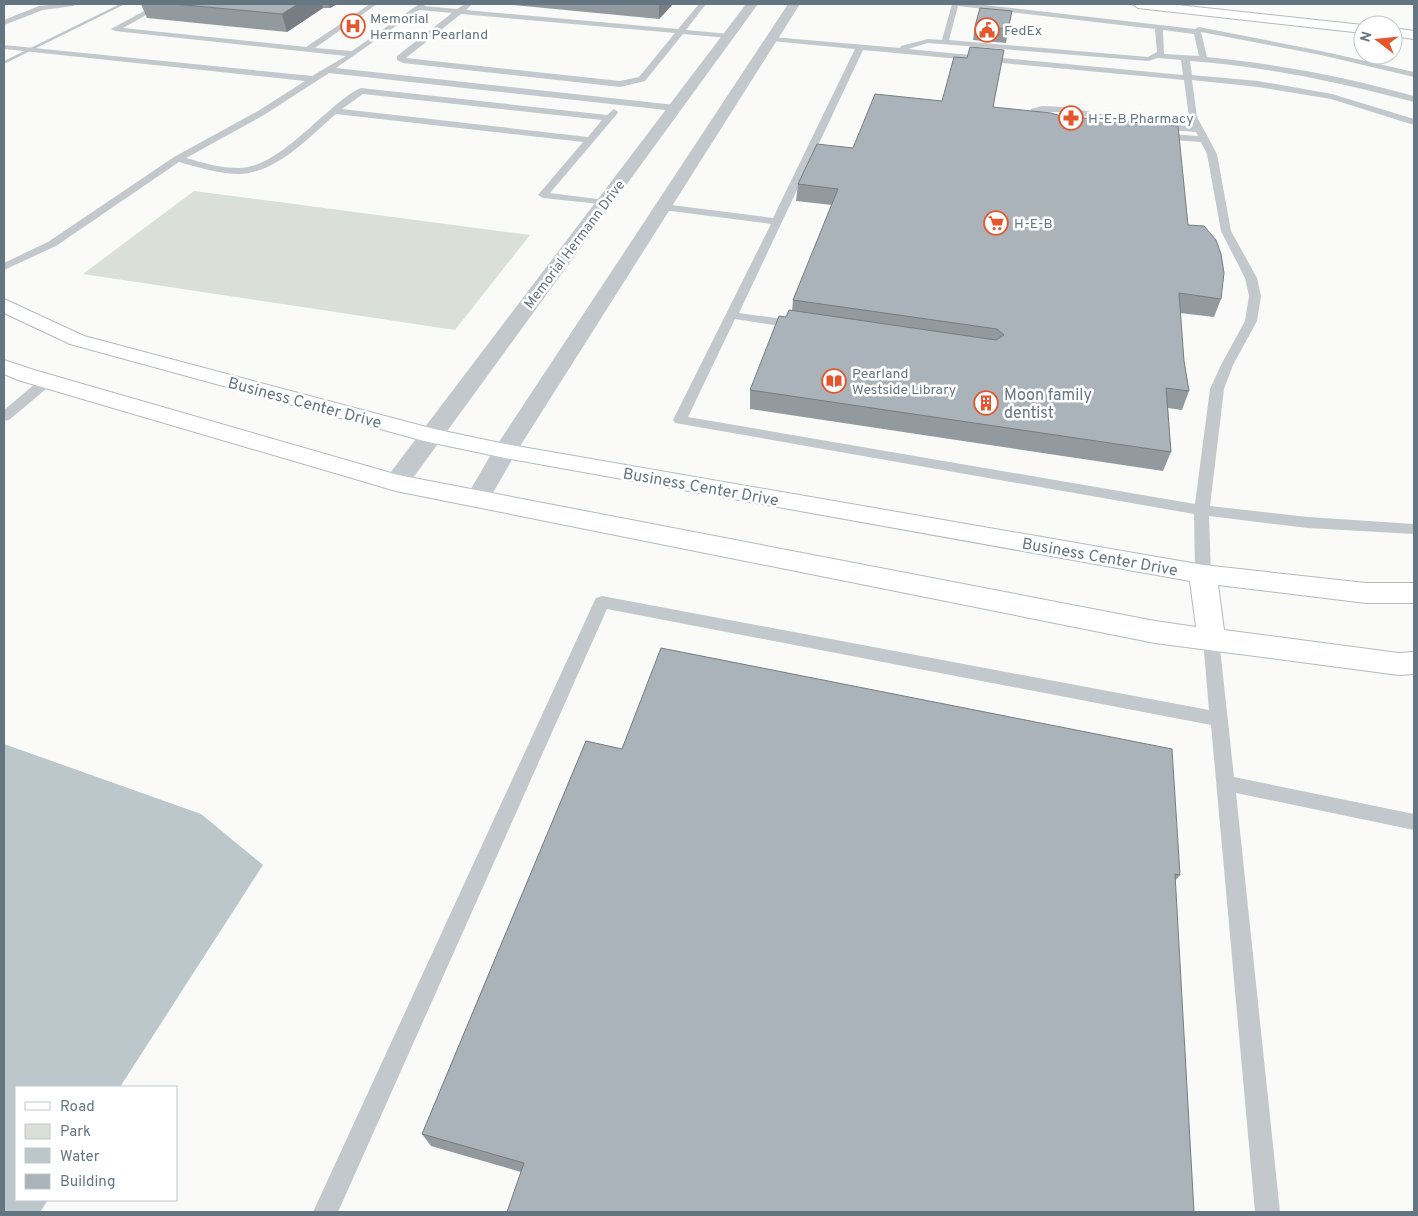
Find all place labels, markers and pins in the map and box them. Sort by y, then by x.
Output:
place label: Memorial Hermann Pearland [370,11,488,44]
hospital icon: Memorial Hermann Pearland [340,13,366,39]
public building icon: FedEx [974,17,1000,43]
place label: FedEx [1004,23,1042,40]
pharmacy icon: H-E-B Pharmacy [1058,105,1084,131]
place label: H-E-B Pharmacy [1088,111,1194,128]
supermarket icon: H-E-B [983,210,1009,236]
place label: H-E-B [1014,216,1053,233]
place label: Pearland Westside Library [852,366,956,399]
library icon: Pearland Westside Library [821,368,847,394]
place label: Moon family dentist [1004,386,1092,424]
building icon: Moon family dentist [973,390,999,416]

